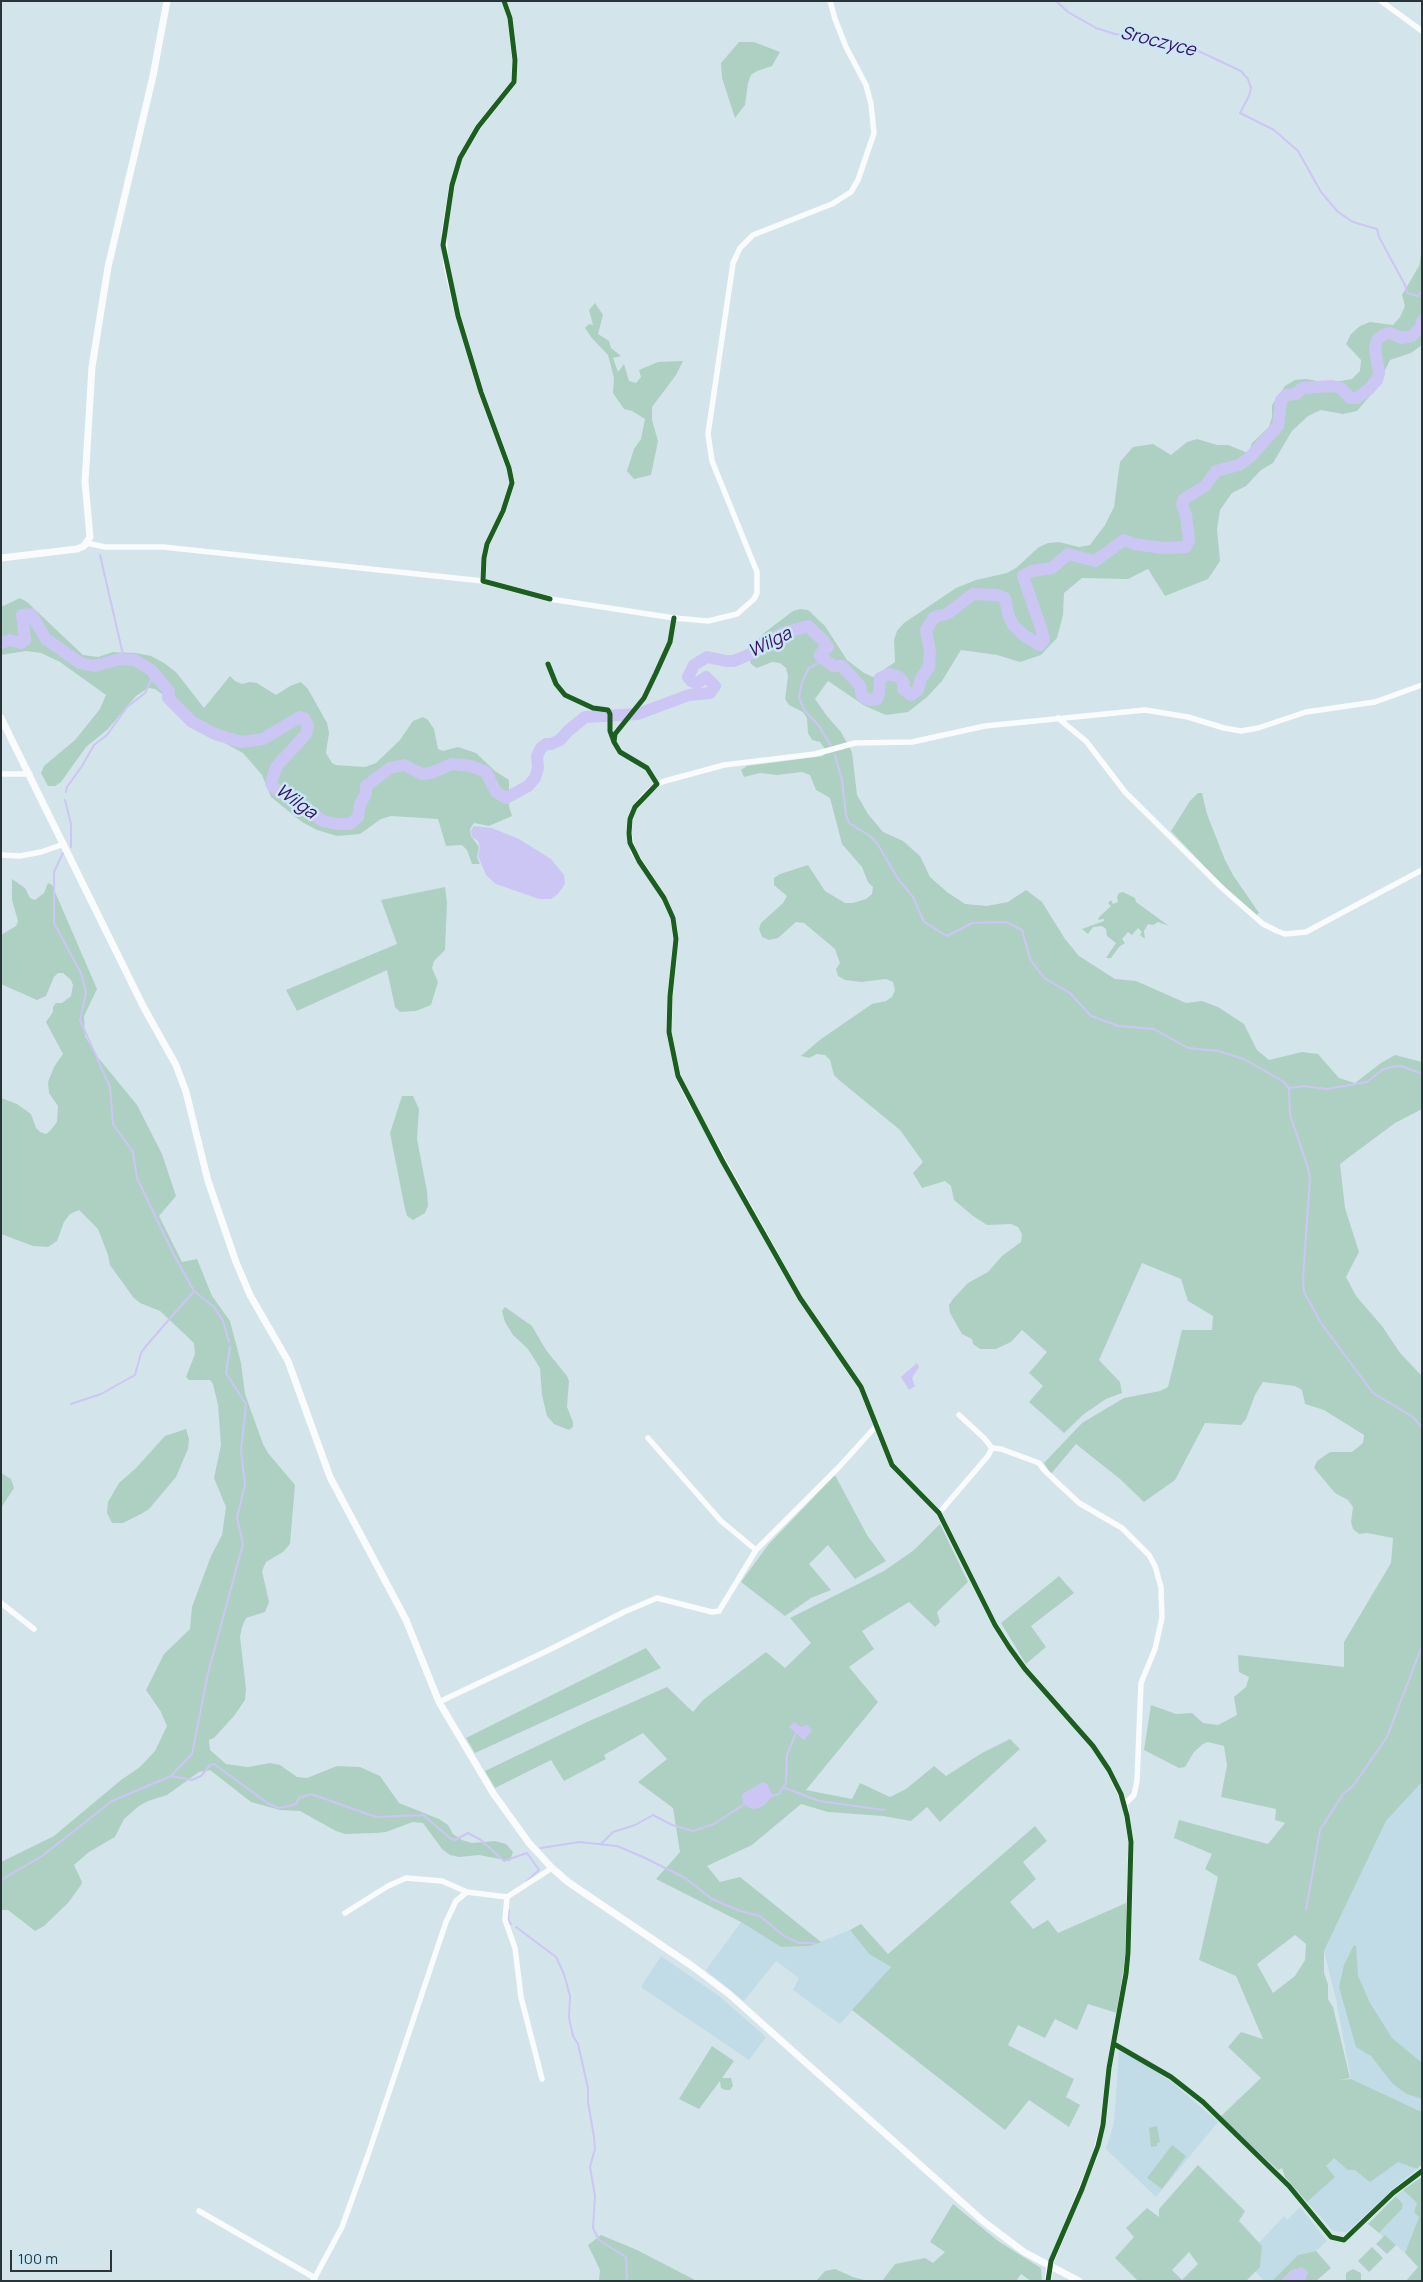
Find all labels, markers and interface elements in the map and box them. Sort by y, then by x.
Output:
water label: Sroczyce [1118,22,1198,62]
water label: Wilga [745,623,795,663]
water label: Wilga [271,780,321,824]
scale bar [12,2240,115,2272]
text: 100 m [18,2248,58,2269]

